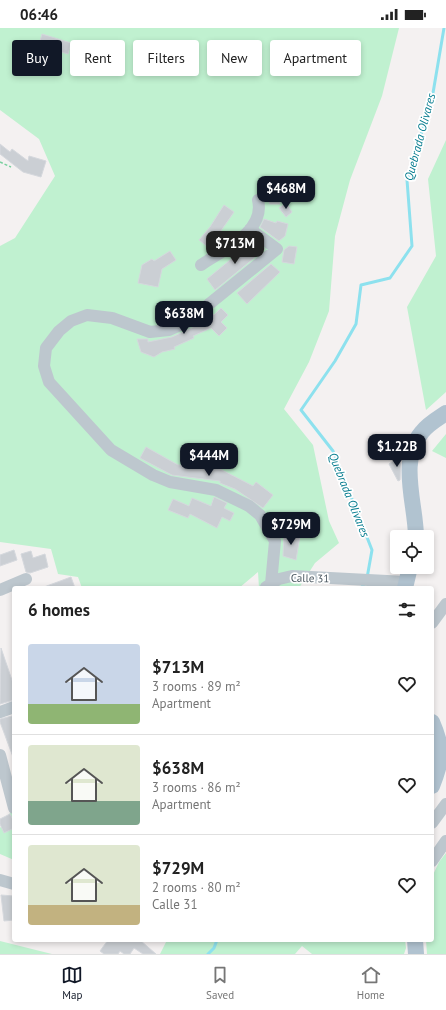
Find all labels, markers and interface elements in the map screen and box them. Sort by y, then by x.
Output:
text: 06:46 [20,5,58,24]
chip: Buy [12,40,62,76]
chip: Rent [70,40,125,76]
chip: Filters [133,40,199,76]
chip: New [207,40,262,76]
chip: Apartment [270,40,361,76]
water label: Quebrada Olivares [401,91,438,182]
pin: $468M [258,176,314,210]
text: $468M [266,180,306,197]
pin: $713M [207,231,263,265]
text: $713M [215,235,255,252]
pin: $638M [156,301,212,335]
text: $638M [164,305,204,322]
pin: $1.22B [364,434,430,468]
text: $1.22B [377,438,417,455]
pin: $444M [181,443,237,477]
text: $444M [189,447,229,464]
water label: Quebrada Olivares [326,450,373,540]
pin: $729M [263,512,319,546]
text: $729M [271,516,311,533]
map controls [390,530,434,574]
button: locate [390,530,434,574]
street label: Calle 31 [291,571,329,585]
text: 6 homes [28,599,90,621]
icon: filters [396,599,418,621]
text: $713M [152,656,204,678]
icon: home [60,660,108,708]
icon: heart [396,673,418,695]
text: 3 rooms · 89 m² [152,678,241,695]
text: Apartment [152,695,211,712]
text: $638M [152,757,204,779]
icon: home [60,761,108,809]
icon: heart [396,774,418,796]
text: 3 rooms · 86 m² [152,779,241,796]
text: Apartment [152,796,211,813]
text: $729M [152,857,204,879]
icon: home [60,861,108,909]
icon: heart [396,874,418,896]
text: 2 rooms · 80 m² [152,879,241,896]
text: Calle 31 [152,896,198,913]
tab: Map [61,964,83,1002]
tab: Saved [206,964,234,1002]
tab: Home [357,964,385,1002]

